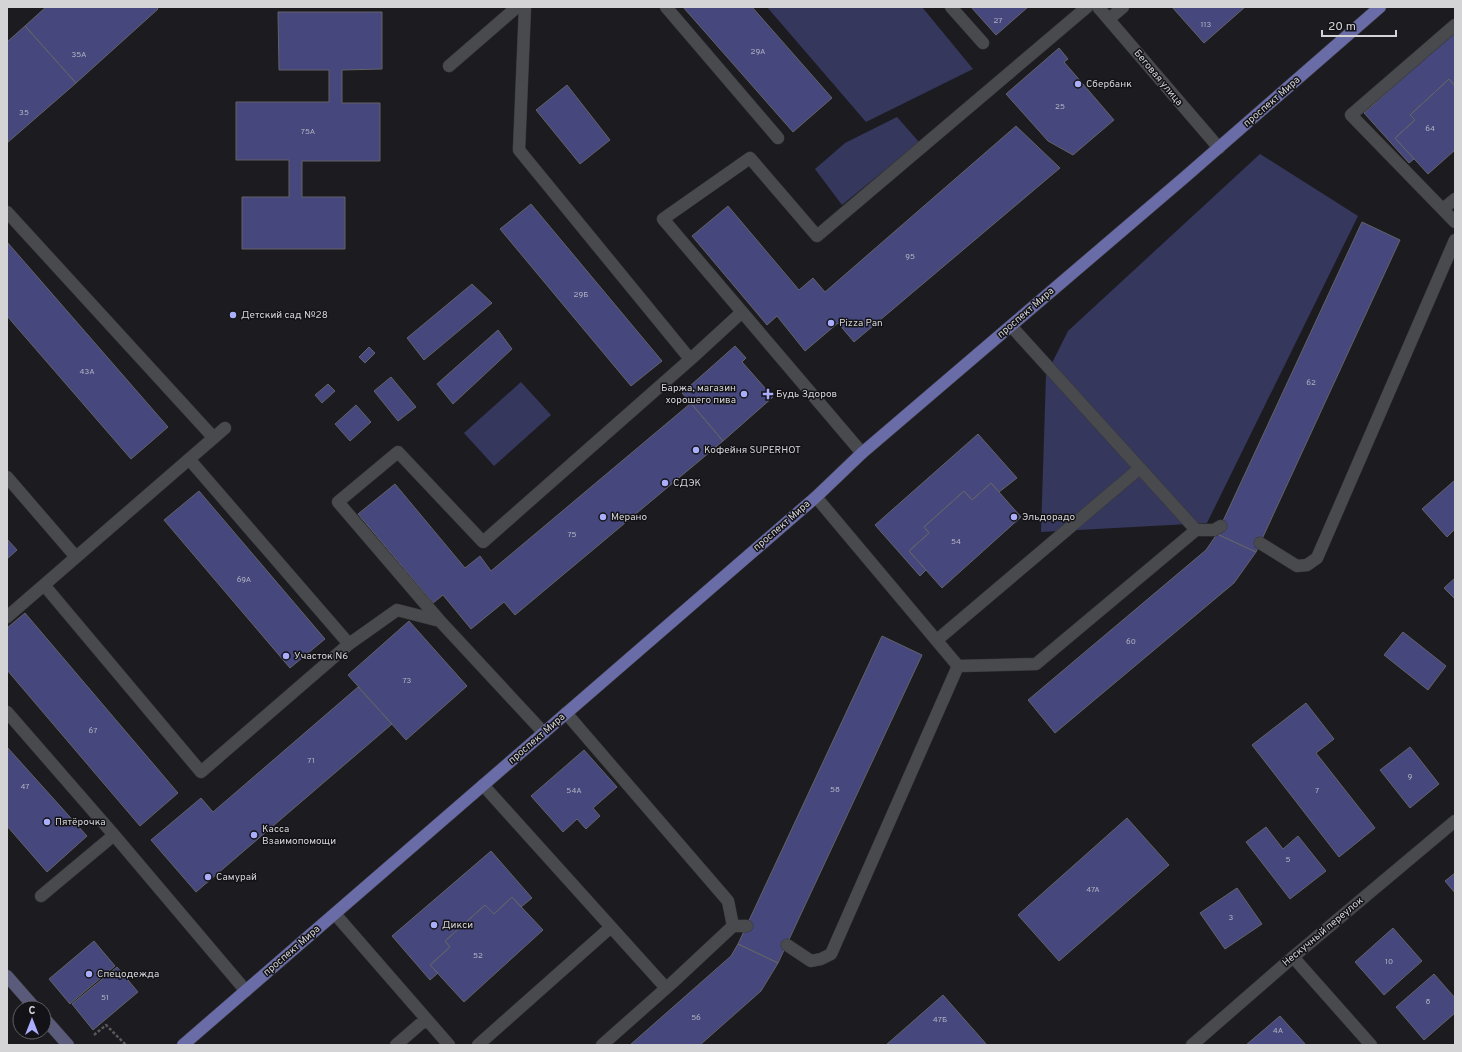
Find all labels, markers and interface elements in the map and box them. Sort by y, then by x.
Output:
scale bar [1322,12,1396,38]
house number: 27 [994,16,1003,26]
text: 20 m [1328,19,1356,35]
house number: 113 [1201,20,1212,30]
house number: 29А [751,47,766,57]
street label: Беговая улица [1131,47,1185,109]
house number: 35А [71,50,87,60]
street label: проспект Мира [1241,74,1303,130]
place label: Сбербанк [1086,78,1132,91]
marker: Сбербанк [1073,79,1083,89]
house number: 25 [1055,102,1065,112]
house number: 35 [19,108,29,118]
house number: 64 [1425,124,1435,134]
house number: 75А [301,127,316,137]
house number: 95 [905,252,915,262]
street label: проспект Мира [995,285,1057,341]
house number: 29Б [574,290,588,300]
place label: Детский сад №28 [241,309,328,322]
marker: Детский сад №28 [228,310,238,320]
place label: Pizza Pan [839,317,883,330]
marker: Pizza Pan [826,318,836,328]
house number: 43А [79,367,95,377]
house number: 62 [1306,378,1316,388]
place label: Баржа, магазин хорошего пива [661,382,736,407]
place label: Будь Здоров [776,388,837,401]
marker: Баржа, магазин хорошего пива [739,389,749,399]
marker: Будь Здоров [763,389,773,399]
place label: Кофейня SUPERHOT [704,444,801,457]
marker: Кофейня SUPERHOT [691,445,701,455]
place label: СДЭК [673,477,701,490]
marker: СДЭК [660,478,670,488]
street label: проспект Мира [751,498,813,554]
place label: Мерано [611,511,648,524]
place label: Эльдорадо [1022,511,1076,524]
marker: Мерано [598,512,608,522]
marker: Эльдорадо [1009,512,1019,522]
house number: 75 [567,530,577,540]
house number: 54 [951,537,961,547]
house number: 69А [237,575,252,585]
house number: 60 [1126,637,1136,647]
place label: Участок N6 [294,650,348,663]
marker: Участок N6 [281,651,291,661]
house number: 73 [403,676,412,686]
street label: проспект Мира [506,711,568,767]
house number: 67 [89,726,97,736]
house number: 71 [307,756,315,766]
house number: 9 [1408,772,1413,782]
house number: 47 [20,782,30,792]
house number: 58 [830,785,840,795]
house number: 54А [566,786,582,796]
house number: 7 [1315,786,1319,796]
place label: Пятёрочка [55,816,106,829]
marker: Пятёрочка [42,817,52,827]
place label: Касса Взаимопомощи [262,823,336,848]
marker: Касса Взаимопомощи [249,830,259,840]
house number: 5 [1286,855,1291,865]
place label: Самурай [216,871,257,884]
marker: Самурай [203,872,213,882]
house number: 47А [1086,885,1100,895]
street label: Нескучный переулок [1280,894,1366,970]
house number: 3 [1229,913,1234,923]
place label: Дикси [442,919,473,932]
marker: Дикси [429,920,439,930]
street label: проспект Мира [261,923,323,979]
house number: 52 [473,951,483,961]
house number: 10 [1385,957,1393,967]
place label: Спецодежда [97,968,159,981]
marker: Спецодежда [84,969,94,979]
house number: 51 [101,993,109,1003]
house number: 8 [1426,997,1431,1007]
north arrow [12,1000,52,1040]
text: С [28,1004,36,1018]
house number: 56 [691,1013,701,1023]
house number: 47Б [933,1015,947,1025]
house number: 4А [1273,1026,1284,1036]

